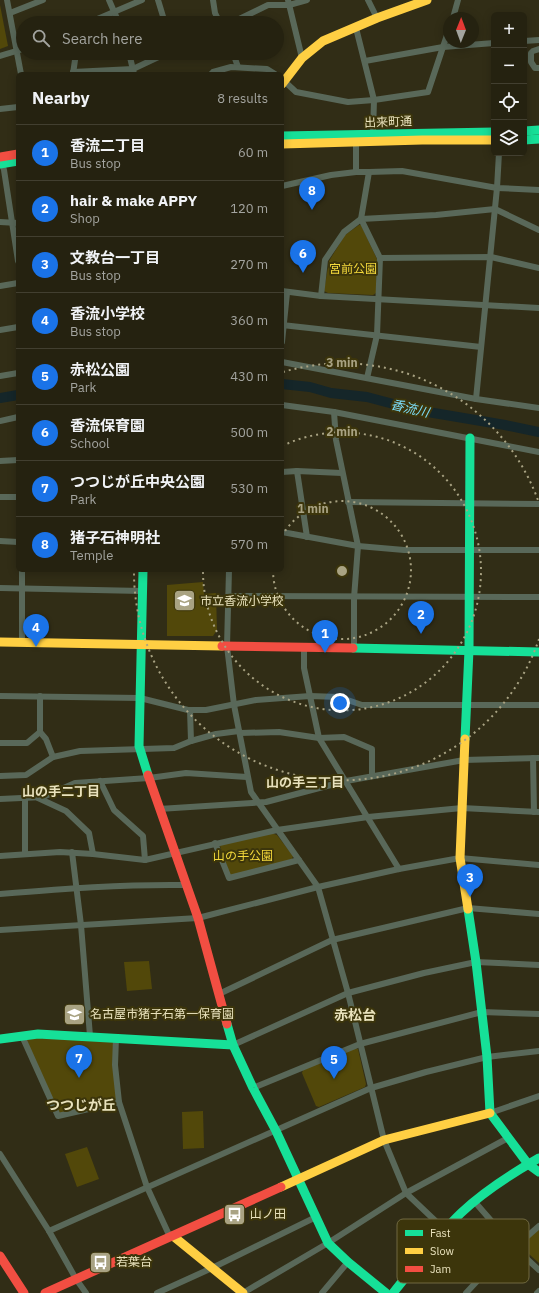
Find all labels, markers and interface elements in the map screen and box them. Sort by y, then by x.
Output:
north arrow [443,12,479,48]
map controls [491,12,527,156]
button: + [491,12,527,48]
search box [16,16,284,60]
icon: search [30,27,52,49]
text: Search here [62,29,142,48]
button: − [491,48,527,84]
button: locate [491,84,527,120]
text: Nearby [32,87,90,109]
text: 8 results [217,90,268,107]
street label: 出来町通 [364,113,412,130]
button: layers [491,120,527,156]
text: 香流二丁目 [70,136,145,155]
text: 1 [41,144,49,161]
text: 60 m [238,144,268,161]
text: Bus stop [70,155,121,172]
pin: 8 [299,177,325,210]
text: hair & make APPY [70,191,197,210]
text: 2 [41,200,49,217]
text: 120 m [230,200,268,217]
text: Shop [70,210,100,227]
pin: 6 [290,240,316,273]
text: 文教台一丁目 [70,248,160,267]
text: 3 [41,256,49,273]
text: 270 m [230,256,268,273]
park label: 宮前公園 [329,261,377,276]
text: Bus stop [70,267,121,284]
text: 香流小学校 [70,304,145,323]
text: 4 [41,312,49,329]
text: 360 m [230,312,268,329]
text: Bus stop [70,323,121,340]
text: 3 min [326,355,358,370]
text: 赤松公園 [70,360,130,379]
text: 5 [41,368,49,385]
text: 430 m [230,368,268,385]
text: Park [70,379,96,396]
water label: 香流川 [389,396,433,422]
text: 香流保育園 [70,416,145,435]
text: 6 [41,424,49,441]
text: 500 m [230,424,268,441]
text: 2 min [326,424,358,439]
text: School [70,435,110,452]
text: つつじが丘中央公園 [70,472,205,491]
text: 7 [41,480,49,497]
text: 530 m [230,480,268,497]
text: Park [70,491,96,508]
text: 1 min [297,501,329,516]
text: 猪子石神明社 [70,528,160,547]
text: 8 [41,536,49,553]
text: 570 m [230,536,268,553]
text: Temple [70,547,113,564]
centre of rings [335,564,349,578]
school or university icon: 市立香流小学校 [172,588,198,614]
place label: 市立香流小学校 [200,593,284,608]
pin: 2 [408,601,434,634]
pin: 4 [23,614,49,647]
pin: 1 [312,620,338,653]
your location [330,693,350,713]
district label: 山の手三丁目 [266,774,344,791]
district label: 山の手二丁目 [22,783,100,800]
park label: 山の手公園 [213,848,273,863]
pin: 3 [457,864,483,897]
school or university icon: 名古屋市猪子石第一保育園 [62,1001,88,1027]
place label: 名古屋市猪子石第一保育園 [90,1006,234,1021]
district label: 赤松台 [334,1006,376,1024]
pin: 7 [66,1045,92,1078]
pin: 5 [321,1046,347,1079]
district label: つつじが丘 [46,1096,116,1114]
bus stop icon: 山ノ田 [221,1201,247,1227]
place label: 山ノ田 [250,1206,286,1221]
legend [397,1219,529,1283]
text: Fast [430,1226,451,1240]
text: Slow [430,1244,454,1258]
bus stop icon: 若葉台 [87,1249,113,1275]
place label: 若葉台 [116,1254,152,1269]
text: Jam [430,1262,451,1276]

